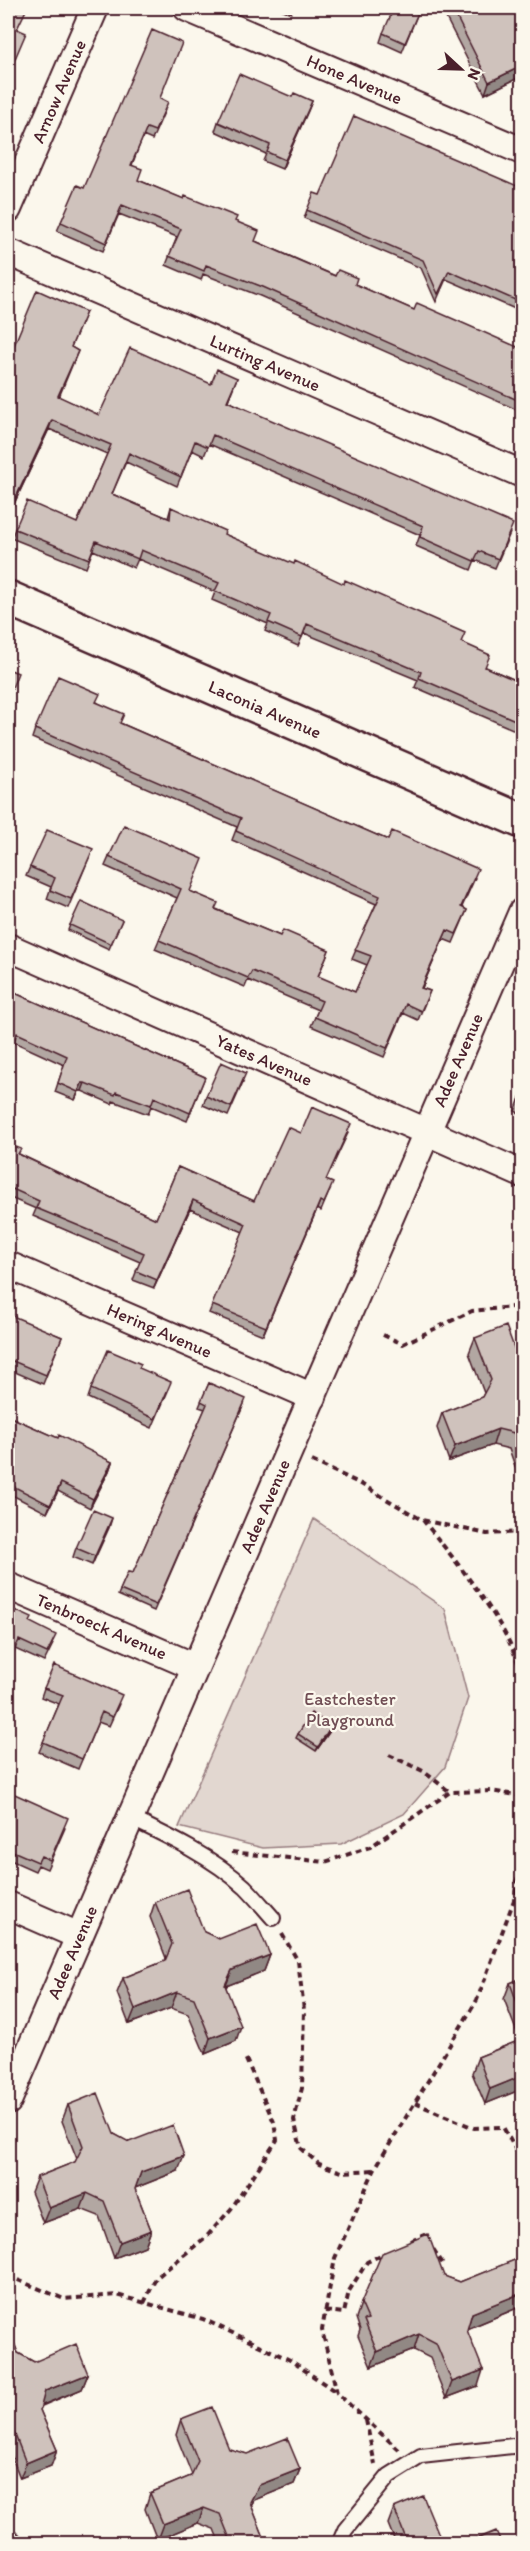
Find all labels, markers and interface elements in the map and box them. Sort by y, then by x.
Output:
street label: Arnow Avenue [27,36,91,147]
north arrow [431,39,491,99]
street label: Hone Avenue [303,49,406,110]
text: N [464,66,485,83]
street label: Lurting Avenue [206,329,324,397]
street label: Laconia Avenue [205,675,325,744]
street label: Adee Avenue [428,1010,488,1110]
street label: Yates Avenue [213,1029,316,1091]
street label: Hering Avenue [104,1298,215,1363]
street label: Adee Avenue [235,1456,295,1556]
street label: Tenbroeck Avenue [33,1589,170,1665]
park label: Eastchester Playground [304,1688,397,1731]
street label: Adee Avenue [42,1902,102,2003]

